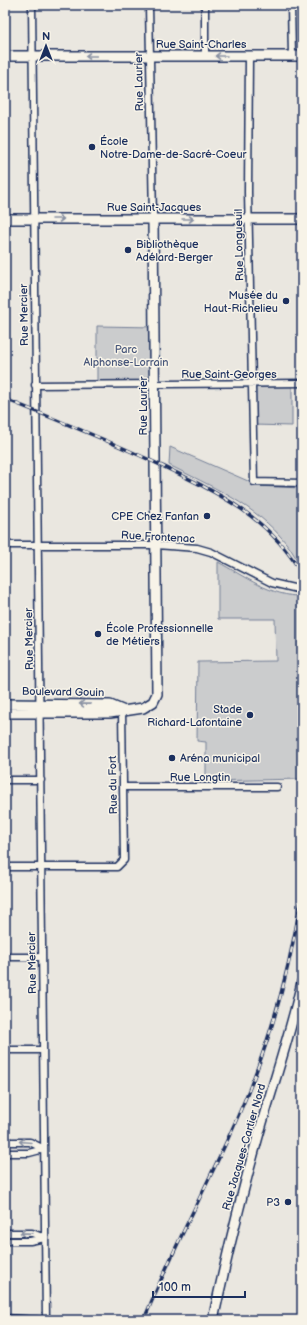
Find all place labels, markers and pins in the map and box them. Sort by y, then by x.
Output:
place label: École Notre-Dame-de-Sacré-Coeur [100,134,248,161]
marker: École Notre-Dame-de-Sacré-Coeur [87,142,97,152]
place label: Bibliothèque Adélard-Berger [136,238,214,264]
marker: Bibliothèque Adélard-Berger [123,245,133,255]
place label: Musée du Haut-Richelieu [204,289,278,315]
marker: Musée du Haut-Richelieu [281,296,291,306]
place label: CPE Chez Fanfan [111,510,199,523]
marker: CPE Chez Fanfan [202,511,212,521]
place label: École Professionnelle de Métiers [106,621,214,648]
marker: École Professionnelle de Métiers [93,629,103,639]
place label: Stade Richard-Lafontaine [147,703,242,729]
marker: Stade Richard-Lafontaine [245,710,255,720]
place label: Aréna municipal [180,752,260,765]
marker: Aréna municipal [167,753,177,763]
place label: P3 [266,1196,280,1209]
marker: P3 [283,1197,293,1207]

